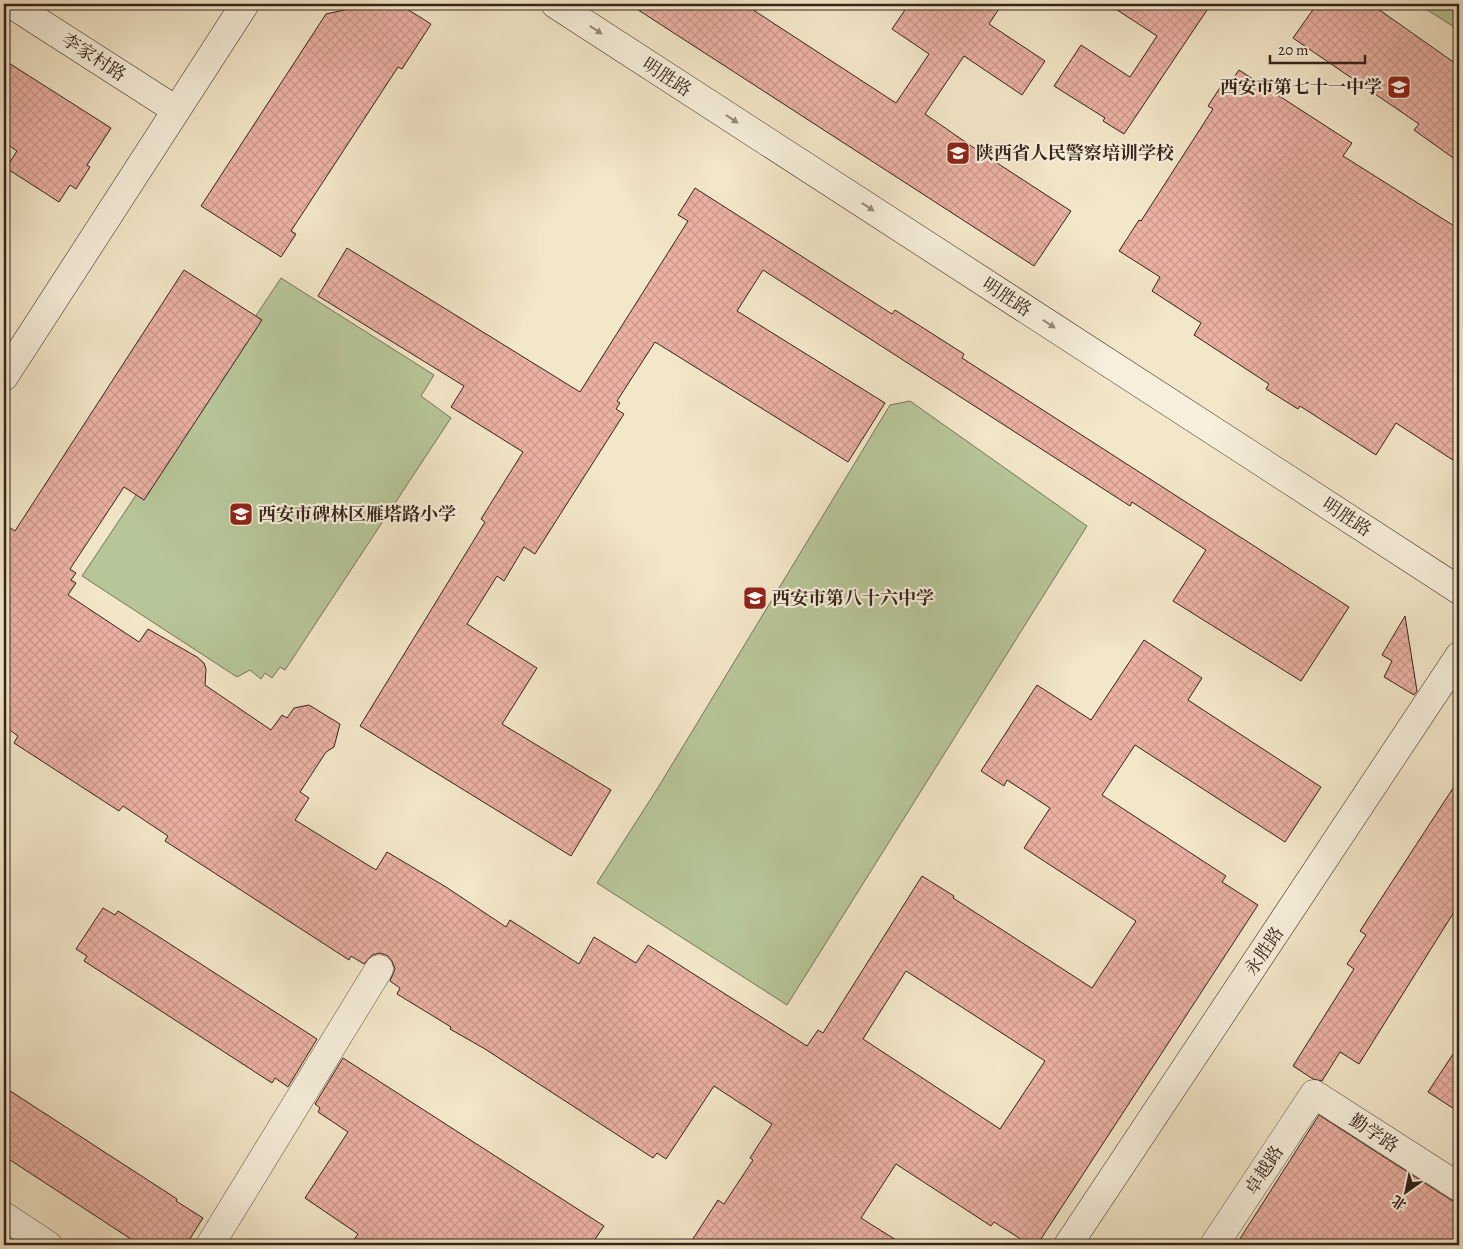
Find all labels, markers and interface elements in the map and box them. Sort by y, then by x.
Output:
one-way arrow [589,26,602,35]
street label: 李家村路 [57,27,131,87]
scale bar [1270,32,1366,64]
text: 20 m [1278,40,1309,60]
street label: 明胜路 [638,52,696,102]
school or university icon: 西安市第七十一中学 [1386,74,1412,100]
place label: 西安市第七十一中学 [1220,75,1382,99]
one-way arrow [725,114,739,123]
school or university icon: 陕西省人民警察培训学校 [945,140,971,166]
place label: 陕西省人民警察培训学校 [976,141,1174,165]
one-way arrow [862,202,875,212]
street label: 明胜路 [978,272,1036,322]
one-way arrow [1042,319,1055,329]
street label: 明胜路 [1318,492,1376,542]
school or university icon: 西安市碑林区雁塔路小学 [228,501,254,527]
place label: 西安市碑林区雁塔路小学 [258,502,456,526]
school or university icon: 西安市第八十六中学 [742,585,768,611]
place label: 西安市第八十六中学 [772,586,934,610]
street label: 永胜路 [1239,922,1289,980]
street label: 勤学路 [1345,1108,1403,1158]
street label: 卓越路 [1239,1141,1289,1199]
north arrow [1380,1166,1430,1216]
text: 北 [1388,1191,1410,1214]

